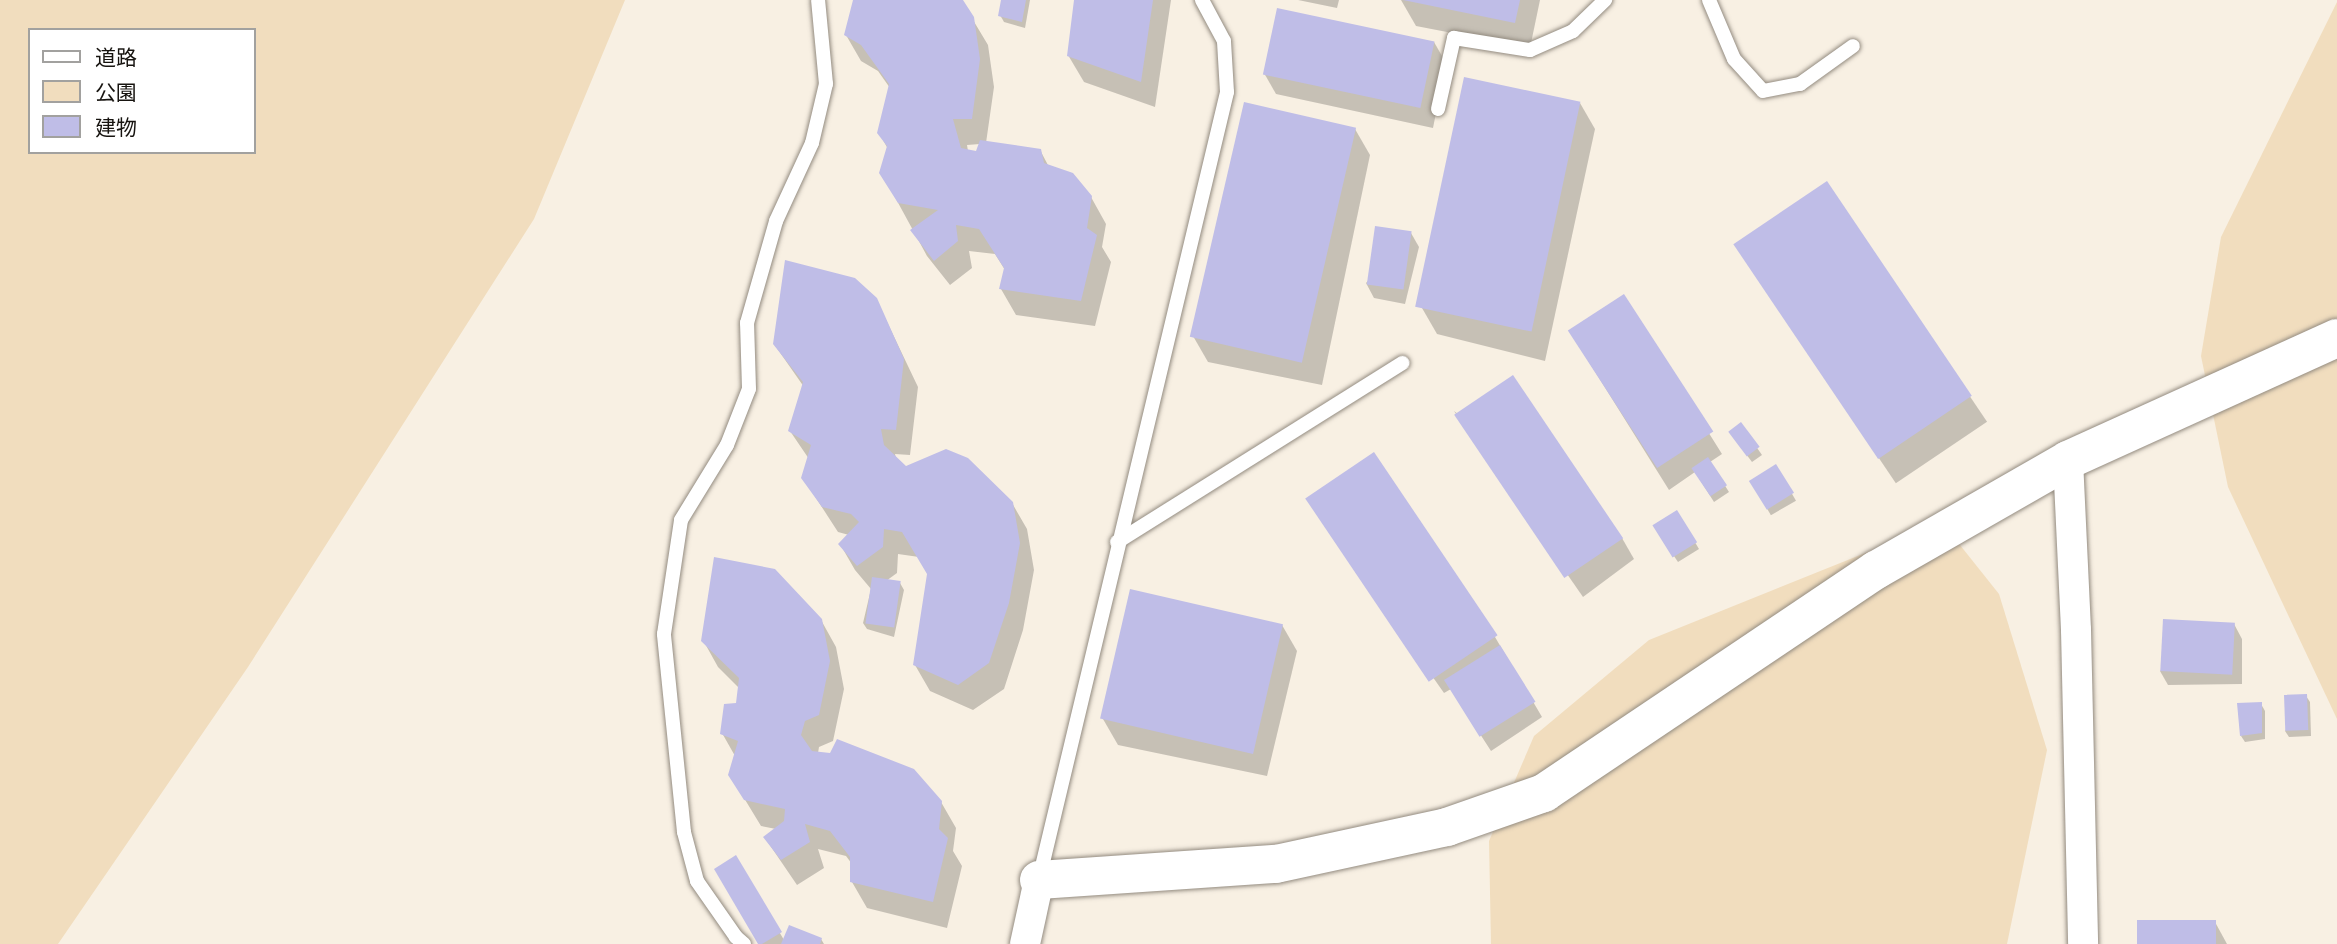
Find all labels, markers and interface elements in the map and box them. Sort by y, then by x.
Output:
legend [28,28,256,154]
text: 道路 [95,43,137,73]
text: 公園 [95,78,137,108]
text: 建物 [95,113,137,143]

